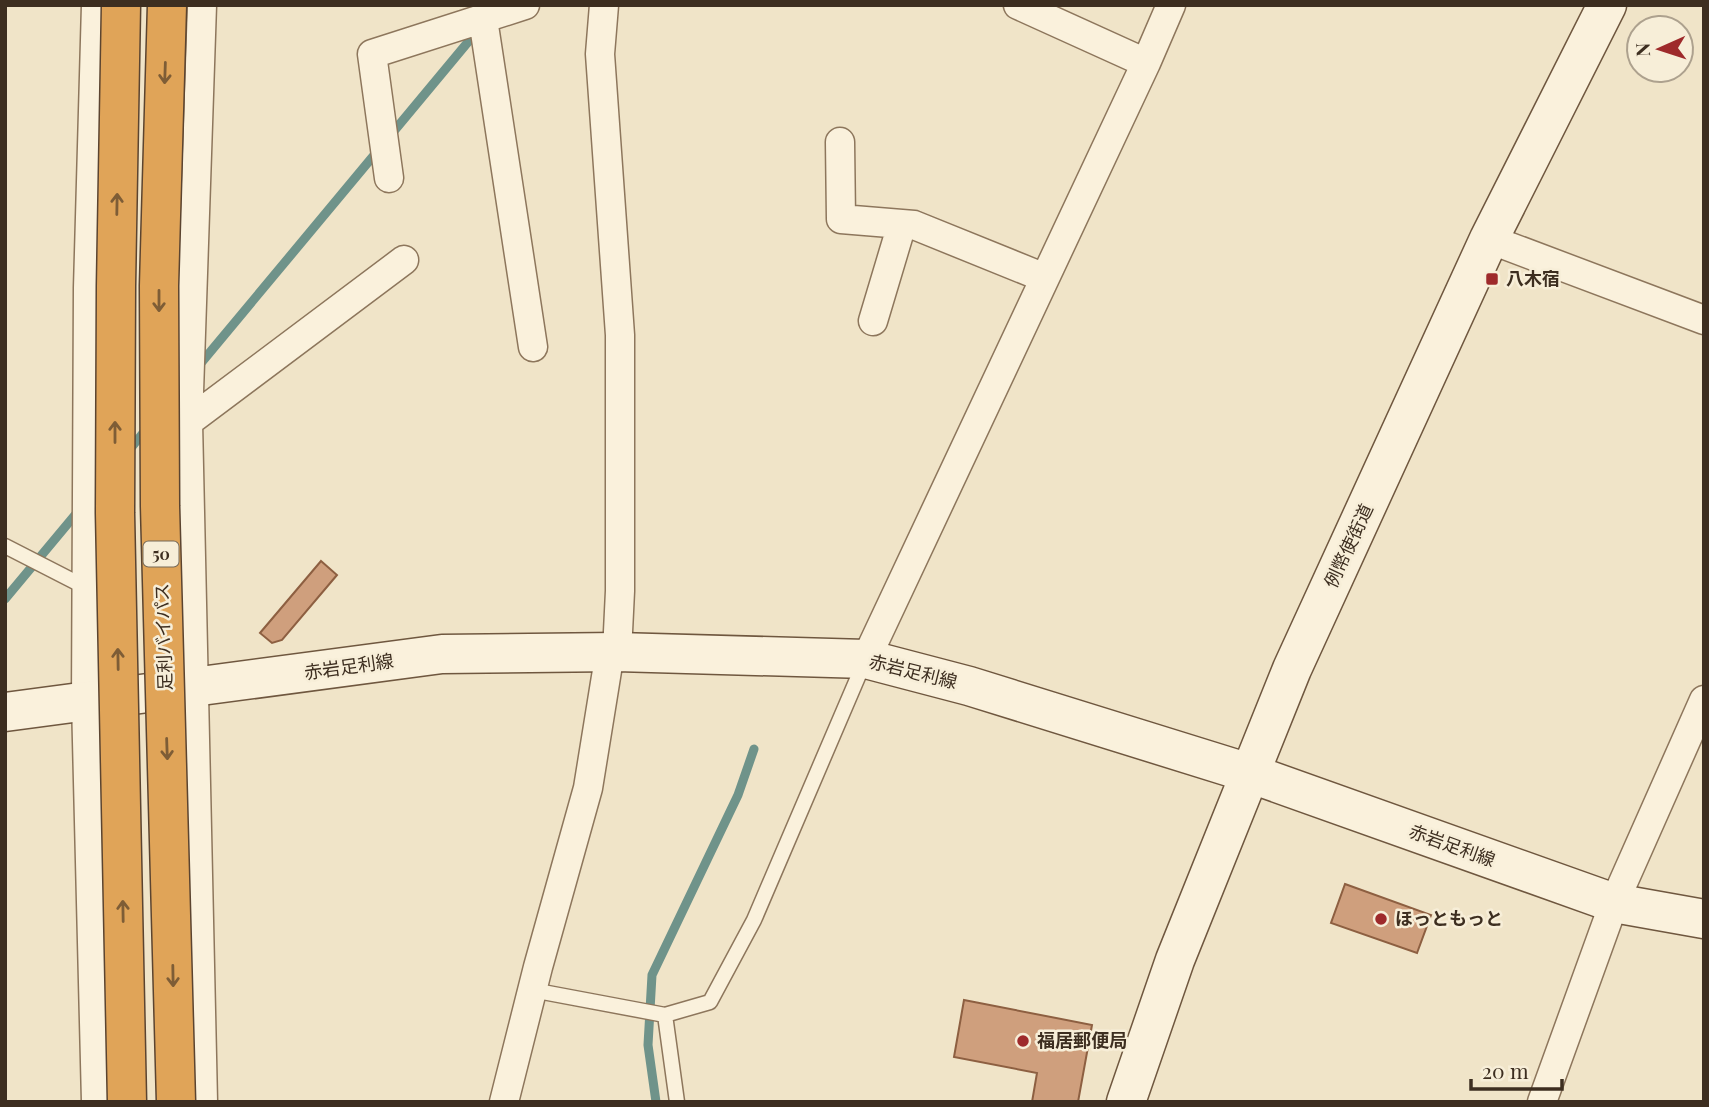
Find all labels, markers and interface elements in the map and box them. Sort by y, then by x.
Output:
north arrow [1625,14,1695,84]
text: N [1629,42,1655,57]
one-way arrow [158,62,172,85]
one-way arrow [111,193,124,216]
place label: 八木宿 [1506,266,1560,290]
marker: 八木宿 [1484,271,1500,287]
one-way arrow [152,289,166,312]
one-way arrow [108,420,122,443]
street label: 例幣使街道 [1318,500,1378,591]
road number: 50 [144,541,178,566]
street label: 足利バイパス [149,583,177,691]
one-way arrow [111,648,124,671]
street label: 赤岩足利線 [303,648,395,684]
street label: 赤岩足利線 [867,648,960,694]
one-way arrow [161,737,174,760]
street label: 赤岩足利線 [1406,818,1499,872]
one-way arrow [116,900,130,923]
place label: ほっともっと [1395,906,1503,930]
marker: ほっともっと [1373,911,1389,927]
one-way arrow [166,964,179,987]
place label: 福居郵便局 [1037,1028,1127,1052]
marker: 福居郵便局 [1015,1033,1031,1049]
scale bar [1471,1048,1562,1092]
text: 20 m [1482,1056,1529,1084]

